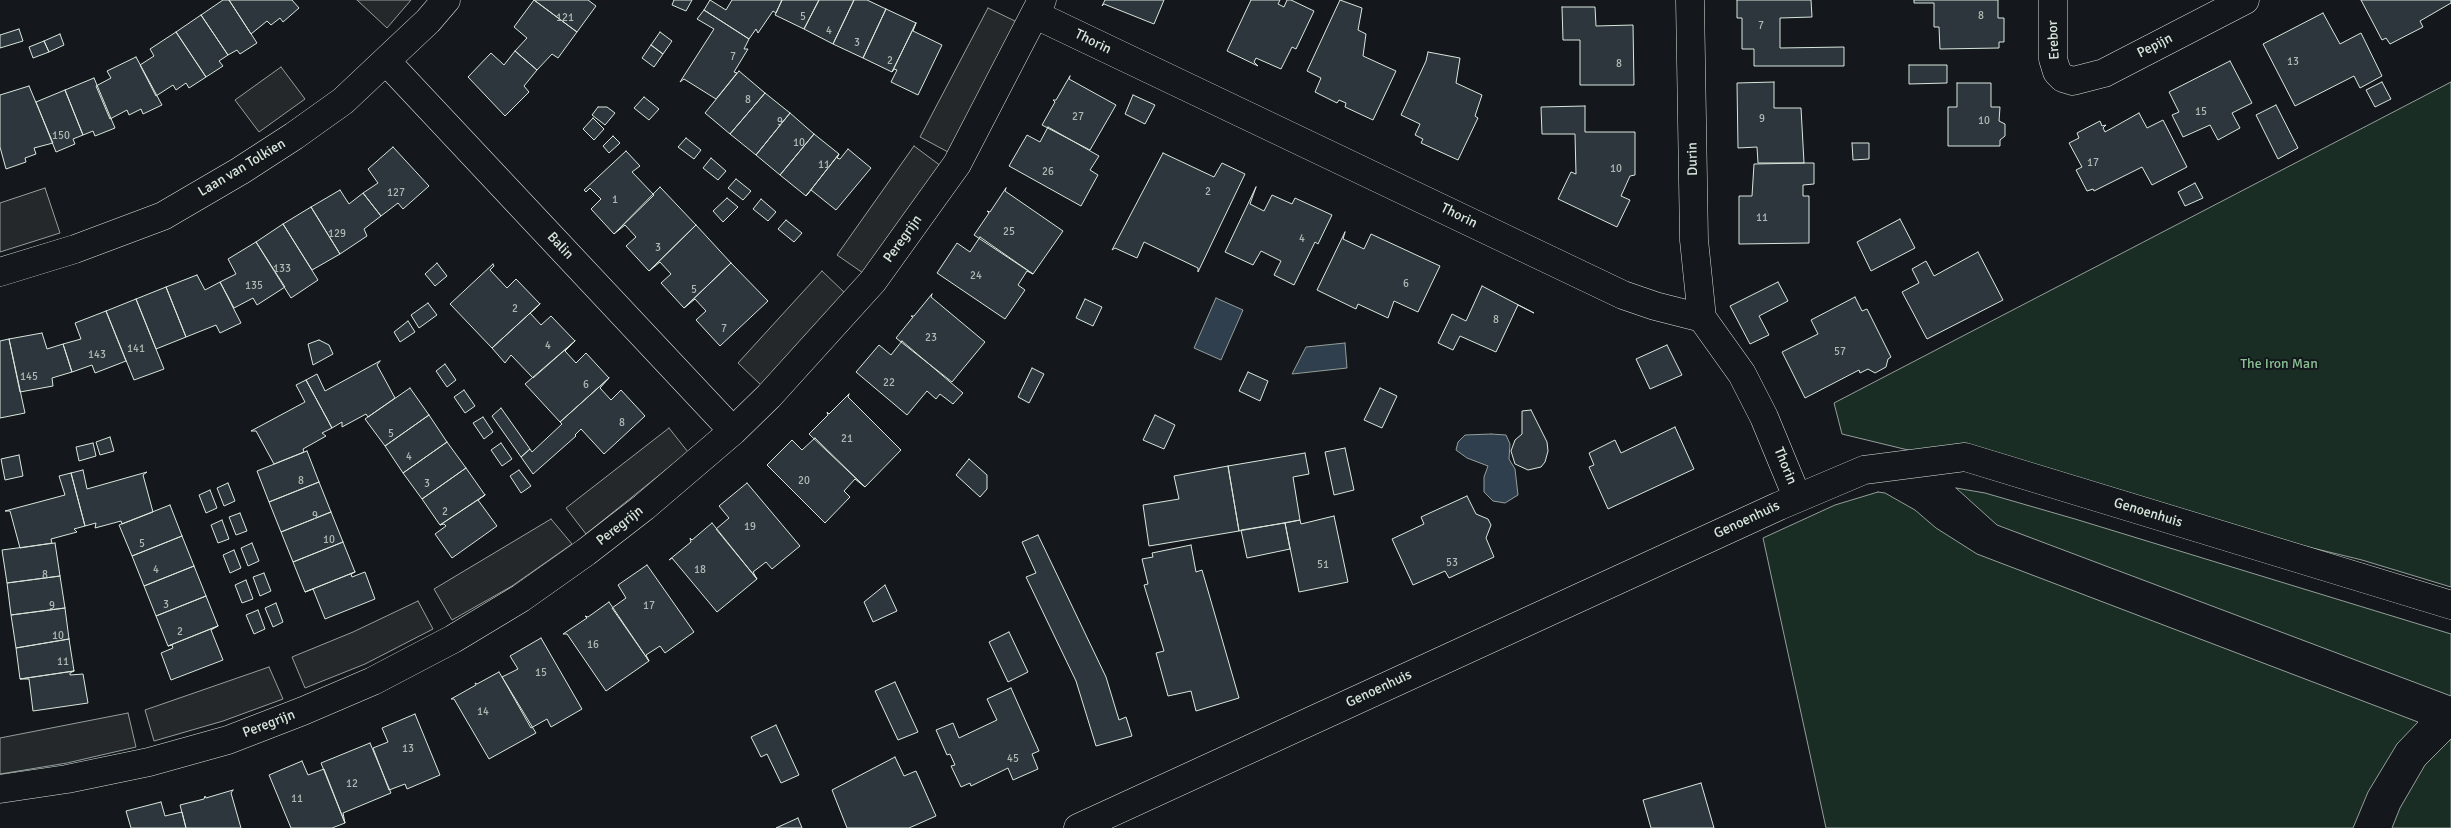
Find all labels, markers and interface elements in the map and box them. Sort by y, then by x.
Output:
house number: 8 [1978,9,1984,23]
house number: 5 [800,10,806,24]
house number: 121 [556,11,574,25]
house number: 7 [1758,19,1764,33]
street label: Erebor [2045,20,2063,60]
house number: 4 [826,24,832,38]
street label: Thorin [1072,26,1114,58]
street label: Pepijn [2135,30,2175,62]
house number: 3 [854,36,860,50]
house number: 7 [730,50,736,64]
house number: 2 [887,54,893,68]
house number: 13 [2287,55,2299,69]
house number: 8 [1616,57,1622,71]
house number: 8 [745,93,751,107]
house number: 15 [2195,105,2207,119]
house number: 27 [1072,110,1084,124]
house number: 9 [1759,112,1765,126]
house number: 10 [1978,114,1990,128]
house number: 9 [777,115,783,129]
house number: 150 [52,129,70,143]
street label: Laan van Tolkien [195,135,289,201]
house number: 10 [793,136,805,150]
street label: Durin [1684,142,1702,176]
house number: 17 [2087,156,2099,170]
house number: 11 [818,158,830,172]
house number: 10 [1610,162,1622,176]
house number: 26 [1042,165,1054,179]
house number: 2 [1205,185,1211,199]
house number: 127 [387,186,405,200]
house number: 1 [612,193,618,207]
street label: Thorin [1438,200,1480,232]
house number: 11 [1756,211,1768,225]
street label: Peregrijn [880,212,926,266]
house number: 25 [1003,225,1015,239]
house number: 129 [328,227,346,241]
street label: Balin [543,229,577,263]
house number: 4 [1299,232,1305,246]
house number: 3 [655,241,661,255]
house number: 133 [273,262,291,276]
house number: 24 [970,269,982,283]
house number: 6 [1403,277,1409,291]
house number: 135 [245,279,263,293]
house number: 5 [691,283,697,297]
house number: 2 [512,302,518,316]
house number: 8 [1493,313,1499,327]
house number: 7 [721,322,727,336]
house number: 23 [925,331,937,345]
house number: 4 [545,339,551,353]
house number: 141 [127,342,145,356]
house number: 57 [1834,345,1846,359]
house number: 143 [88,348,106,362]
park label: The Iron Man [2240,356,2318,372]
house number: 145 [20,370,38,384]
house number: 22 [883,376,895,390]
house number: 6 [583,378,589,392]
house number: 8 [619,416,625,430]
house number: 5 [388,427,394,441]
house number: 21 [841,432,853,446]
street label: Thorin [1770,445,1800,487]
house number: 4 [406,450,412,464]
house number: 8 [298,474,304,488]
house number: 20 [798,474,810,488]
house number: 3 [424,477,430,491]
street label: Genoenhuis [2112,495,2184,531]
street label: Genoenhuis [1711,497,1783,543]
street label: Peregrijn [593,503,647,549]
house number: 2 [442,505,448,519]
house number: 9 [312,509,318,523]
house number: 19 [744,520,756,534]
house number: 10 [323,533,335,547]
house number: 5 [139,537,145,551]
house number: 53 [1446,556,1458,570]
house number: 51 [1317,558,1329,572]
house number: 4 [153,563,159,577]
house number: 18 [694,563,706,577]
house number: 8 [42,568,48,582]
house number: 3 [163,598,169,612]
house number: 9 [49,599,55,613]
house number: 17 [643,599,655,613]
house number: 2 [177,625,183,639]
house number: 10 [52,629,64,643]
house number: 16 [587,638,599,652]
house number: 11 [57,655,69,669]
house number: 15 [535,666,547,680]
street label: Genoenhuis [1343,666,1415,712]
house number: 14 [477,705,489,719]
street label: Peregrijn [241,706,297,742]
house number: 13 [402,742,414,756]
house number: 45 [1007,752,1019,766]
house number: 12 [346,777,358,791]
house number: 11 [291,792,303,806]

